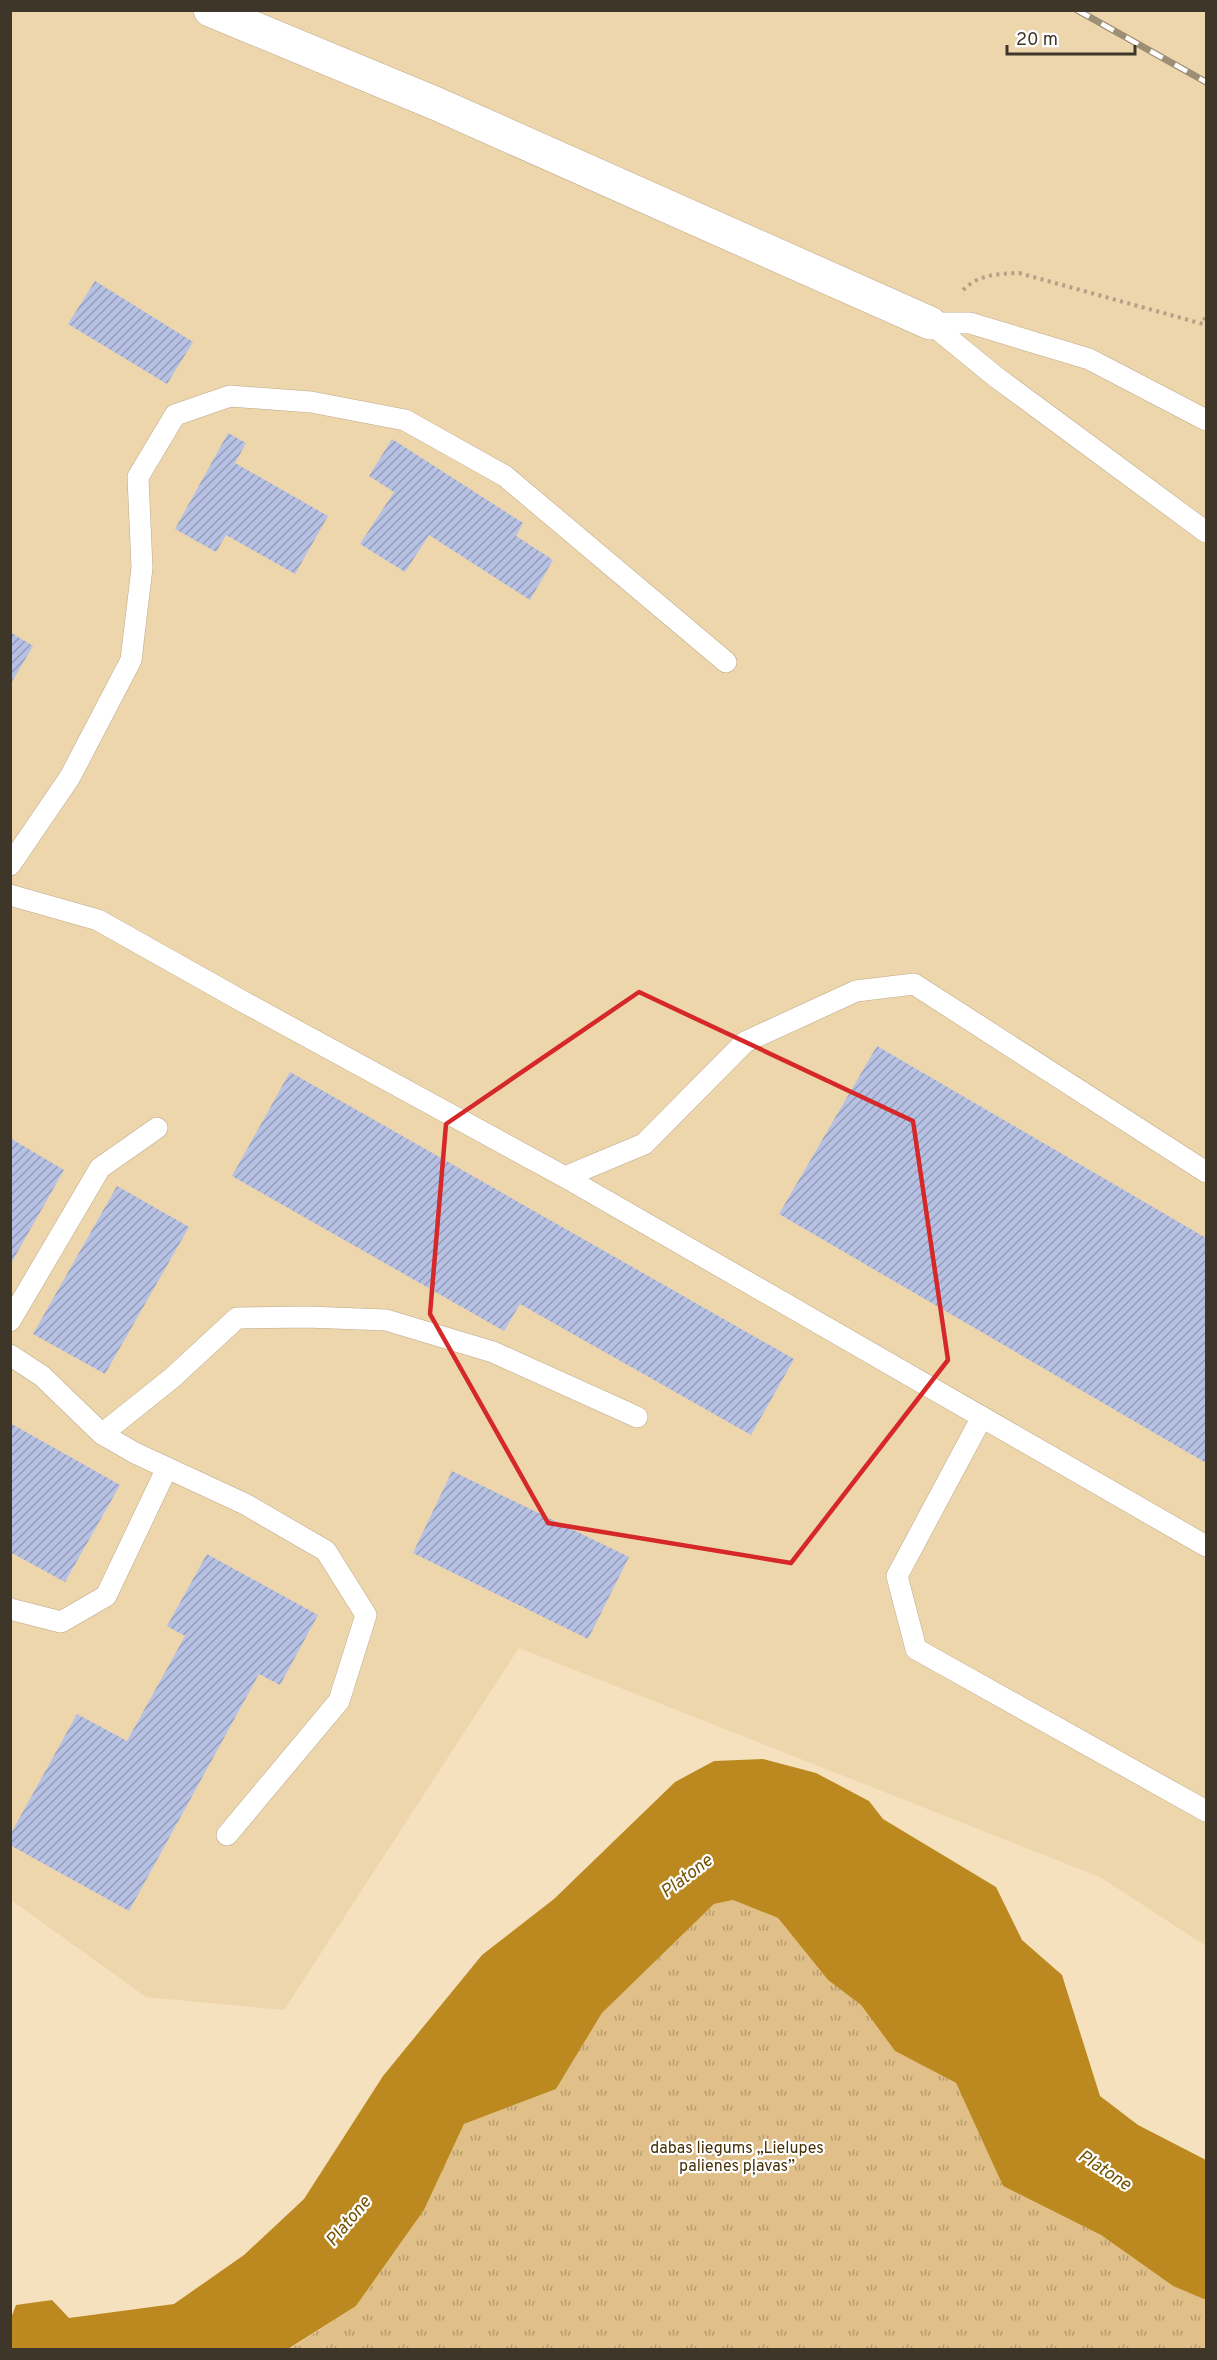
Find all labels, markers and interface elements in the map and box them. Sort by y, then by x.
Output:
scale bar [1007,18,1134,56]
text: 20 m [1016,29,1058,52]
water label: Platone [656,1850,718,1904]
park label: dabas liegums „Lielupes palienes pļavas” [650,2139,824,2177]
water label: Platone [1073,2145,1136,2197]
water label: Platone [321,2191,377,2252]

